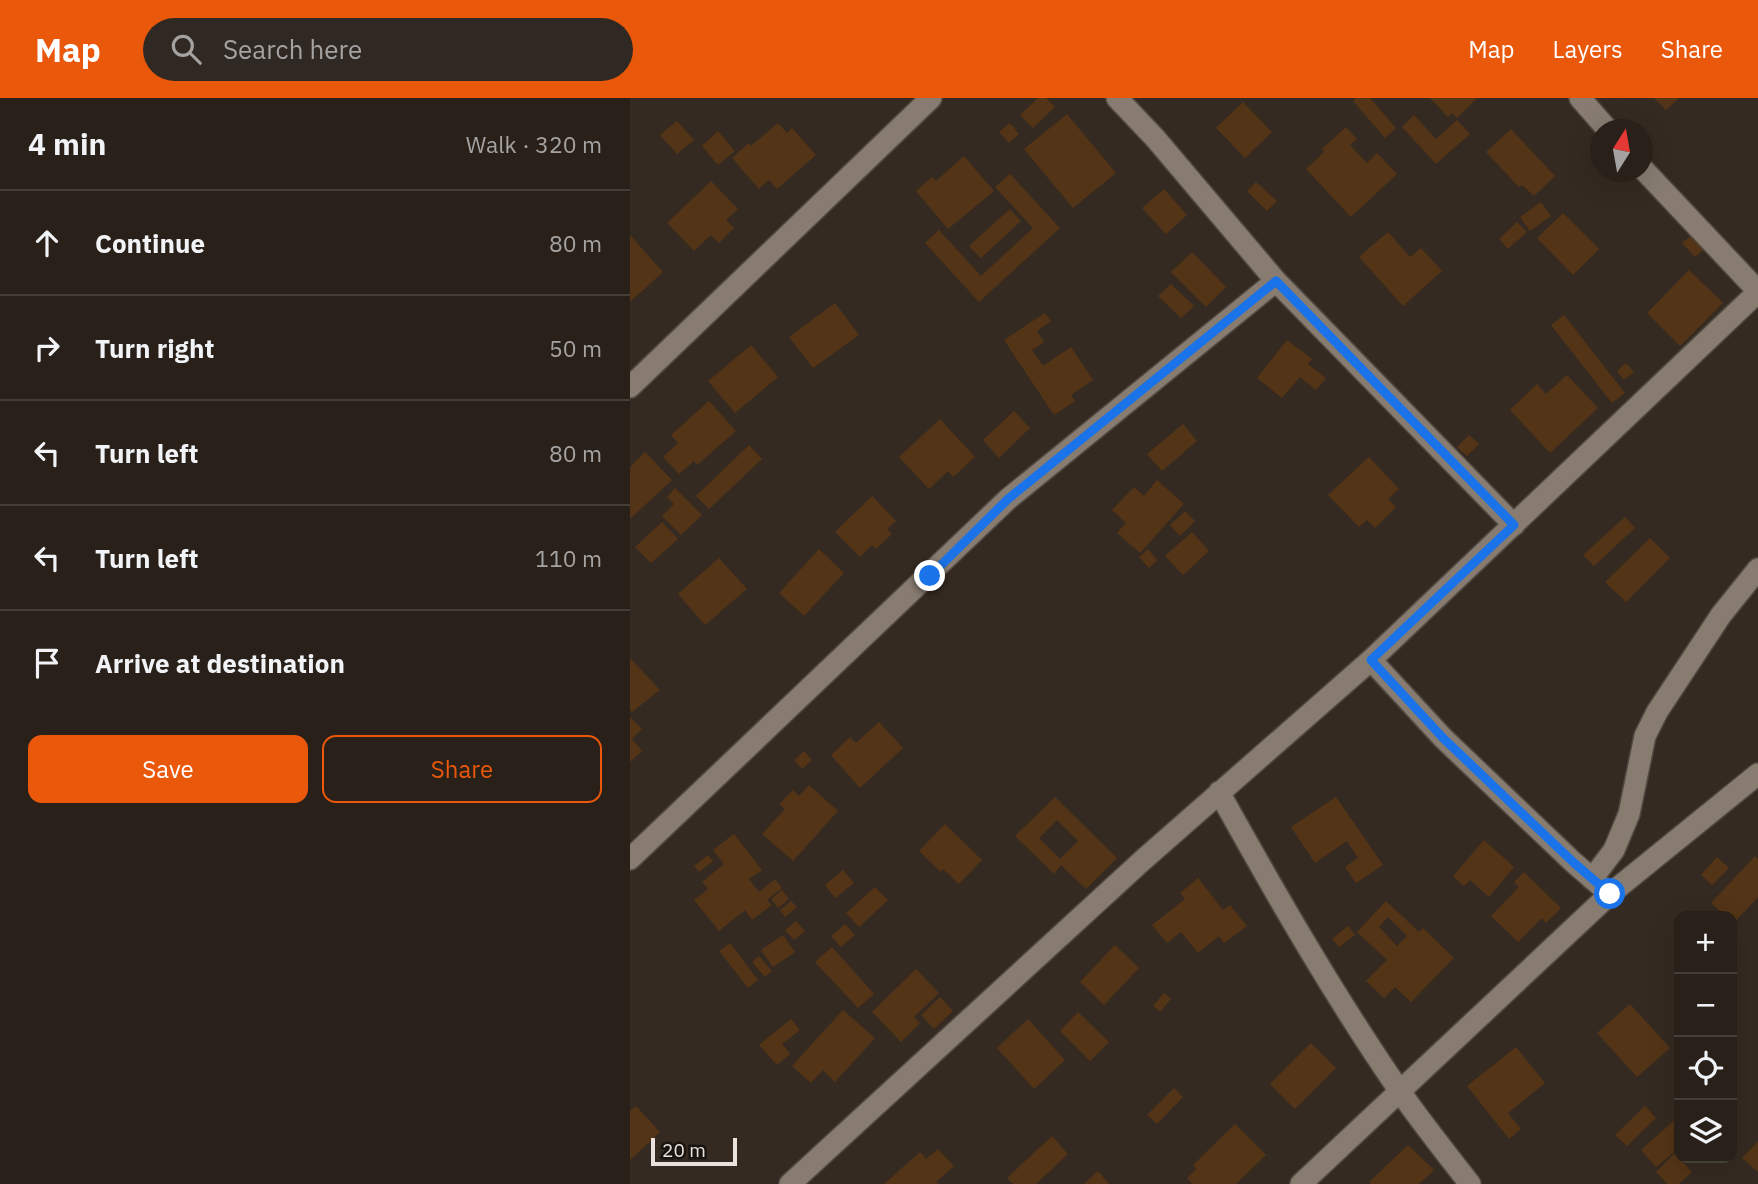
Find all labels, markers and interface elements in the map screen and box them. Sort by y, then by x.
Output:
search box [143,18,633,81]
text: Map [35,28,101,71]
icon: search [167,30,205,68]
text: Search here [223,32,362,66]
text: Map [1468,33,1515,65]
text: Layers [1553,33,1623,65]
text: Share [1661,33,1723,65]
north arrow [1590,119,1653,182]
text: 4 min [28,124,106,163]
text: Walk · 320 m [466,129,602,159]
icon: ahead [28,224,66,262]
text: Continue [95,226,205,260]
text: 80 m [549,228,602,258]
icon: right [28,329,66,367]
text: Turn right [95,331,214,365]
text: 50 m [549,333,602,363]
icon: left [28,434,66,472]
text: Turn left [95,436,198,470]
text: 80 m [549,438,602,468]
icon: left [28,539,66,577]
text: Turn left [95,541,198,575]
text: 110 m [535,543,602,573]
route end [914,560,945,591]
icon: arrive [28,644,66,682]
text: Arrive at destination [95,646,345,680]
button: Save [28,735,308,803]
button: Share [322,735,602,803]
route start [1594,878,1625,909]
map controls [1674,911,1737,1163]
button: + [1674,911,1737,974]
button: − [1674,974,1737,1037]
button: locate [1674,1037,1737,1100]
button: layers [1674,1100,1737,1163]
scale bar [651,1135,737,1167]
text: 20 m [662,1138,706,1162]

